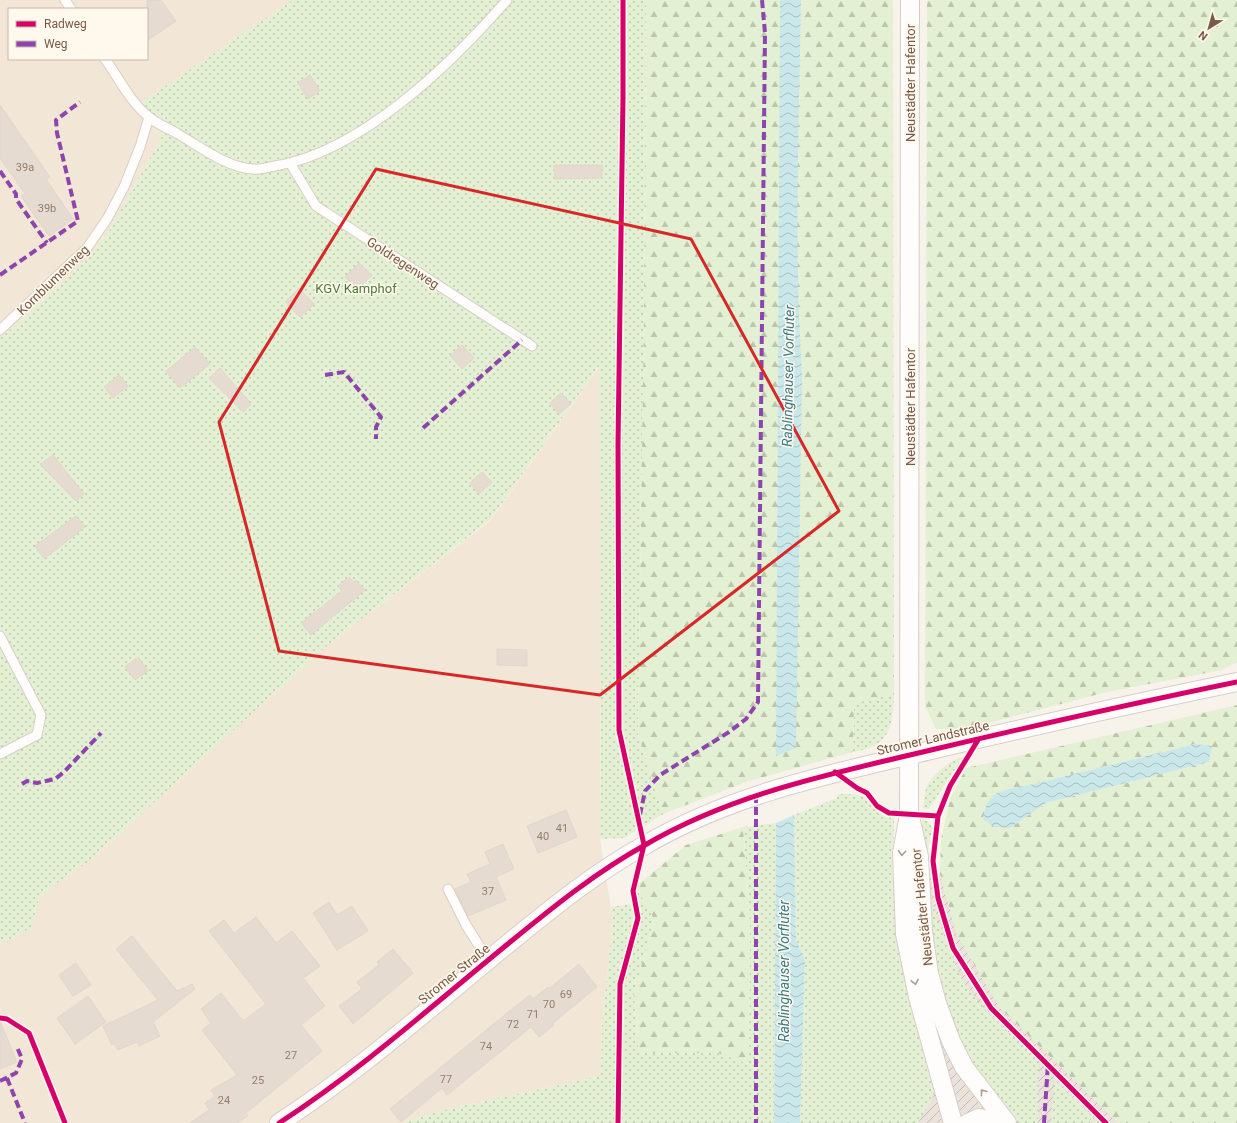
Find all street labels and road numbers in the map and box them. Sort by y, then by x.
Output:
street label: Neustädter Hafentor [903,23,918,142]
street label: Goldregenweg [364,234,442,292]
street label: Kornblumenweg [14,242,92,318]
street label: Neustädter Hafentor [903,347,918,466]
street label: Stromer Landstraße [875,718,991,758]
street label: Neustädter Hafentor [908,847,936,967]
street label: Stromer Straße [415,941,493,1007]

